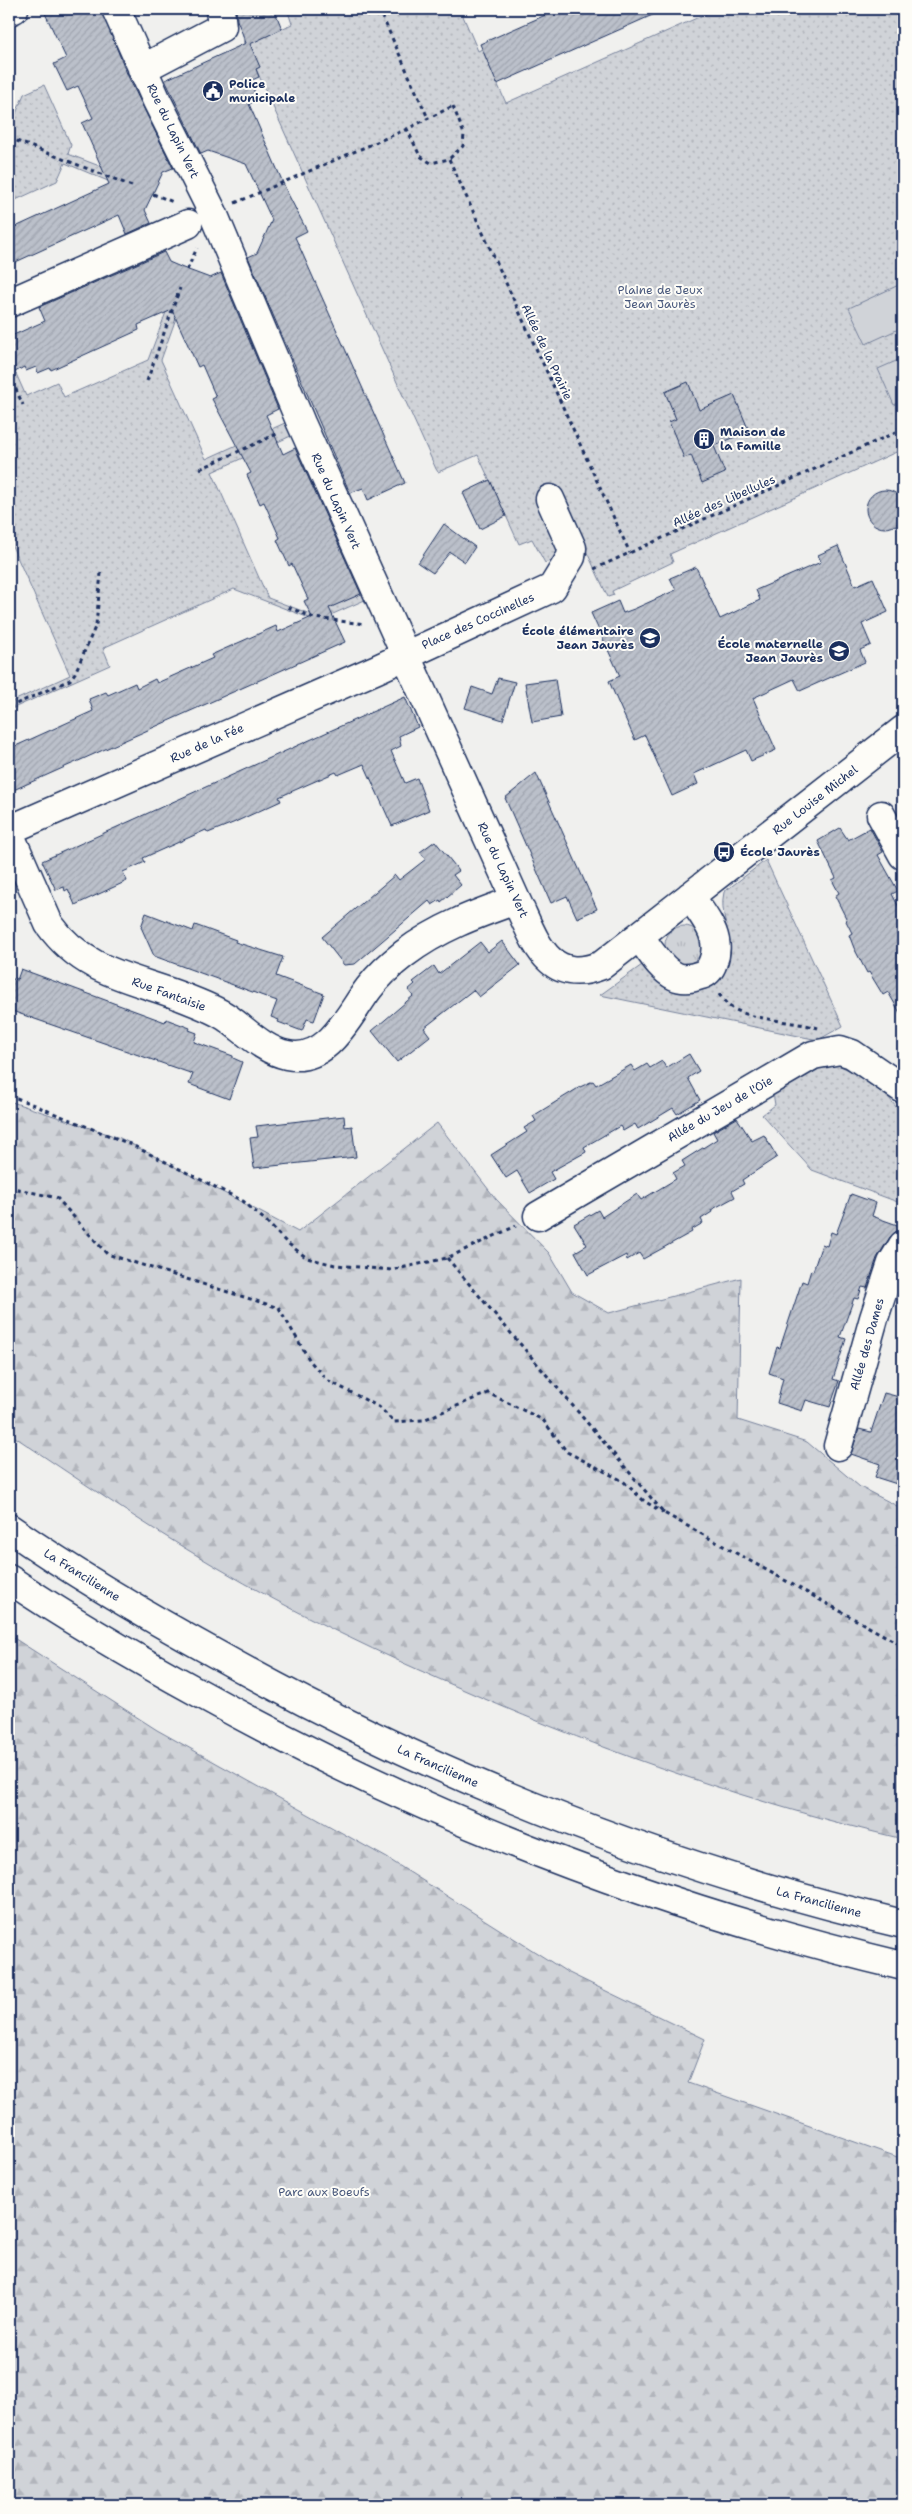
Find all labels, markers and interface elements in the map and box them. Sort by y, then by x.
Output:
place label: Police municipale [229,76,295,106]
public building icon: Police municipale [201,79,225,103]
street label: Rue du Lapin Vert [143,81,203,181]
park label: Plaine de Jeux Jean Jaurès [618,282,702,312]
street label: Allée de la Prairie [518,301,576,403]
place label: Maison de la Famille [720,424,786,454]
building icon: Maison de la Famille [692,427,716,451]
street label: Rue du Lapin Vert [308,450,364,552]
street label: Allée des Libellules [670,471,778,531]
street label: Place des Coccinelles [419,589,537,653]
place label: École élémentaire Jean Jaurès [522,623,634,653]
school or university icon: École élémentaire Jean Jaurès [638,626,662,650]
place label: École maternelle Jean Jaurès [717,636,823,666]
school or university icon: École maternelle Jean Jaurès [827,639,851,663]
street label: Rue de la Fée [168,720,246,766]
street label: Rue Louise Michel [769,761,861,838]
street label: Rue du Lapin Vert [474,820,532,920]
bus stop icon: École Jaurès [712,840,736,864]
place label: École Jaurès [740,844,820,860]
street label: Rue Fantaisie [130,973,208,1015]
street label: Allée du Jeu de l'Oie [664,1072,776,1146]
street label: Allée des Dames [846,1296,888,1392]
street label: La Francilienne [41,1545,124,1605]
street label: La Francilienne [395,1741,481,1791]
street label: La Francilienne [775,1883,864,1921]
park label: Parc aux Boeufs [278,2184,370,2200]

